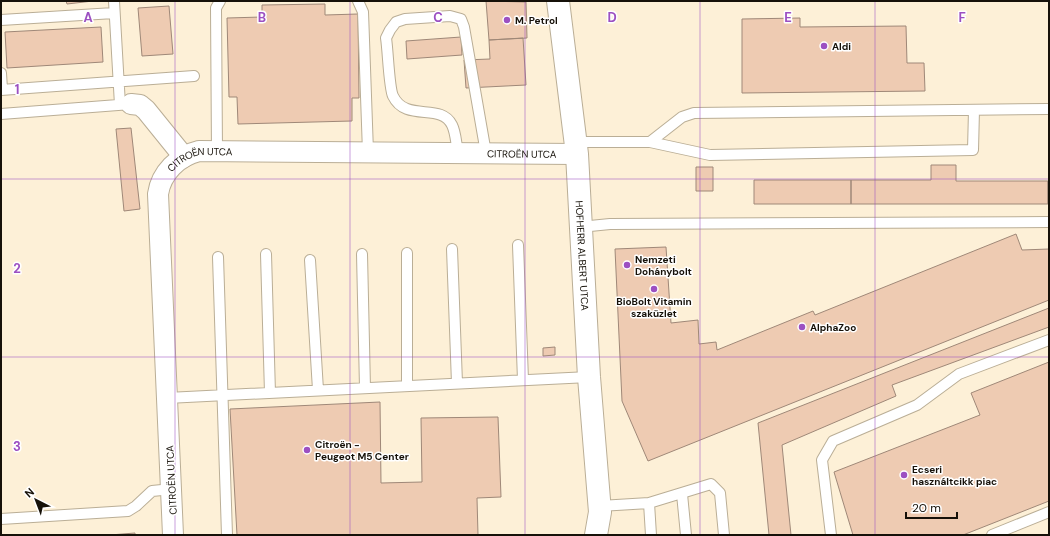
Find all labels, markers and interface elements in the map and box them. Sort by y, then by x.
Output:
text: A [83,9,93,26]
text: B [258,9,266,26]
text: C [433,9,443,26]
text: D [607,9,617,26]
text: E [784,9,792,26]
text: F [958,9,966,26]
place label: M. Petrol [515,14,558,27]
marker: M. Petrol [502,15,512,25]
place label: Aldi [832,40,851,53]
marker: Aldi [819,41,829,51]
text: 1 [15,81,19,98]
street label: CITROËN UTCA [164,145,233,174]
street label: CITROËN UTCA [487,147,557,161]
street label: HOFHERR ALBERT UTCA [573,200,591,311]
place label: Nemzeti Dohánybolt [635,253,692,278]
text: 2 [13,260,21,277]
marker: Nemzeti Dohánybolt [622,260,632,270]
marker: BioBolt Vitamin szaküzlet [649,284,659,294]
place label: BioBolt Vitamin szaküzlet [616,295,692,320]
place label: AlphaZoo [810,321,856,334]
marker: AlphaZoo [797,322,807,332]
text: 3 [13,438,21,455]
place label: Citroën - Peugeot M5 Center [315,438,409,463]
street label: CITROËN UTCA [163,445,180,515]
marker: Citroën - Peugeot M5 Center [302,445,312,455]
place label: Ecseri használtcikk piac [912,463,997,488]
marker: Ecseri használtcikk piac [899,470,909,480]
north arrow [16,480,56,520]
text: N [22,485,37,500]
scale bar [906,494,957,520]
text: 20 m [912,500,941,516]

